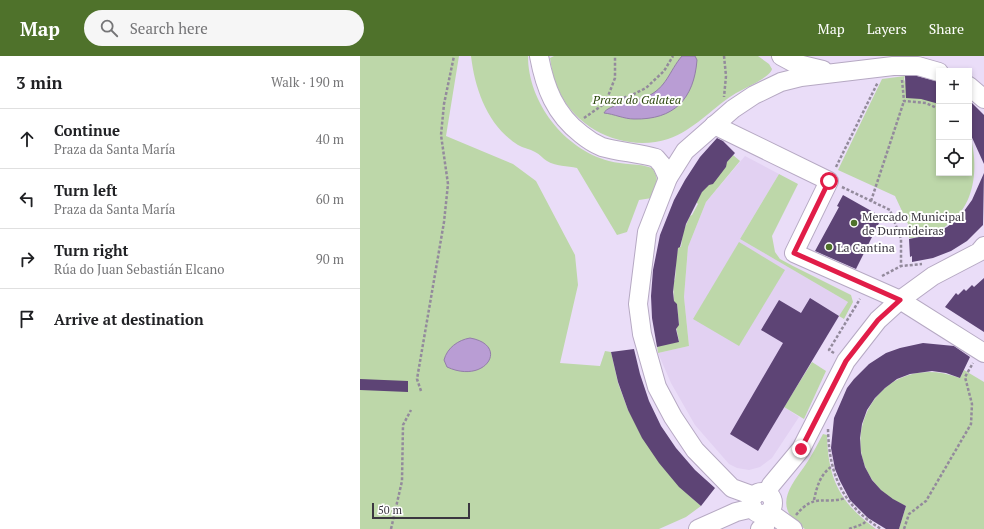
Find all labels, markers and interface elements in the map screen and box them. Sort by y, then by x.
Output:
search box [84,10,364,46]
text: Map [20,16,60,41]
icon: search [98,17,120,39]
text: Search here [130,18,208,38]
text: Map [818,19,845,38]
text: Layers [867,19,907,38]
text: Share [929,19,964,38]
map controls [936,68,972,176]
button: + [936,68,972,104]
text: 3 min [16,71,63,94]
text: Walk · 190 m [271,73,344,91]
park label: Praza do Galatea [592,92,681,107]
button: − [936,104,972,140]
text: Continue [54,120,120,140]
icon: ahead [16,128,38,150]
text: 40 m [316,130,344,148]
text: Praza da Santa María [54,140,175,158]
button: locate [936,140,972,176]
route start [820,172,838,190]
text: Turn left [54,180,118,200]
icon: left [16,188,38,210]
text: 60 m [316,190,344,208]
text: Praza da Santa María [54,200,175,218]
place label: Mercado Municipal de Durmideiras [862,209,965,238]
marker: Mercado Municipal de Durmideiras [849,218,859,228]
text: Turn right [54,240,129,260]
place label: La Cantina [837,240,895,255]
marker: La Cantina [824,242,834,252]
icon: right [16,248,38,270]
text: 90 m [316,250,344,268]
text: Rúa do Juan Sebastián Elcano [54,260,224,278]
icon: arrive [16,308,38,330]
text: Arrive at destination [54,309,204,329]
route end [792,440,810,458]
scale bar [372,501,470,520]
text: 50 m [378,503,402,517]

